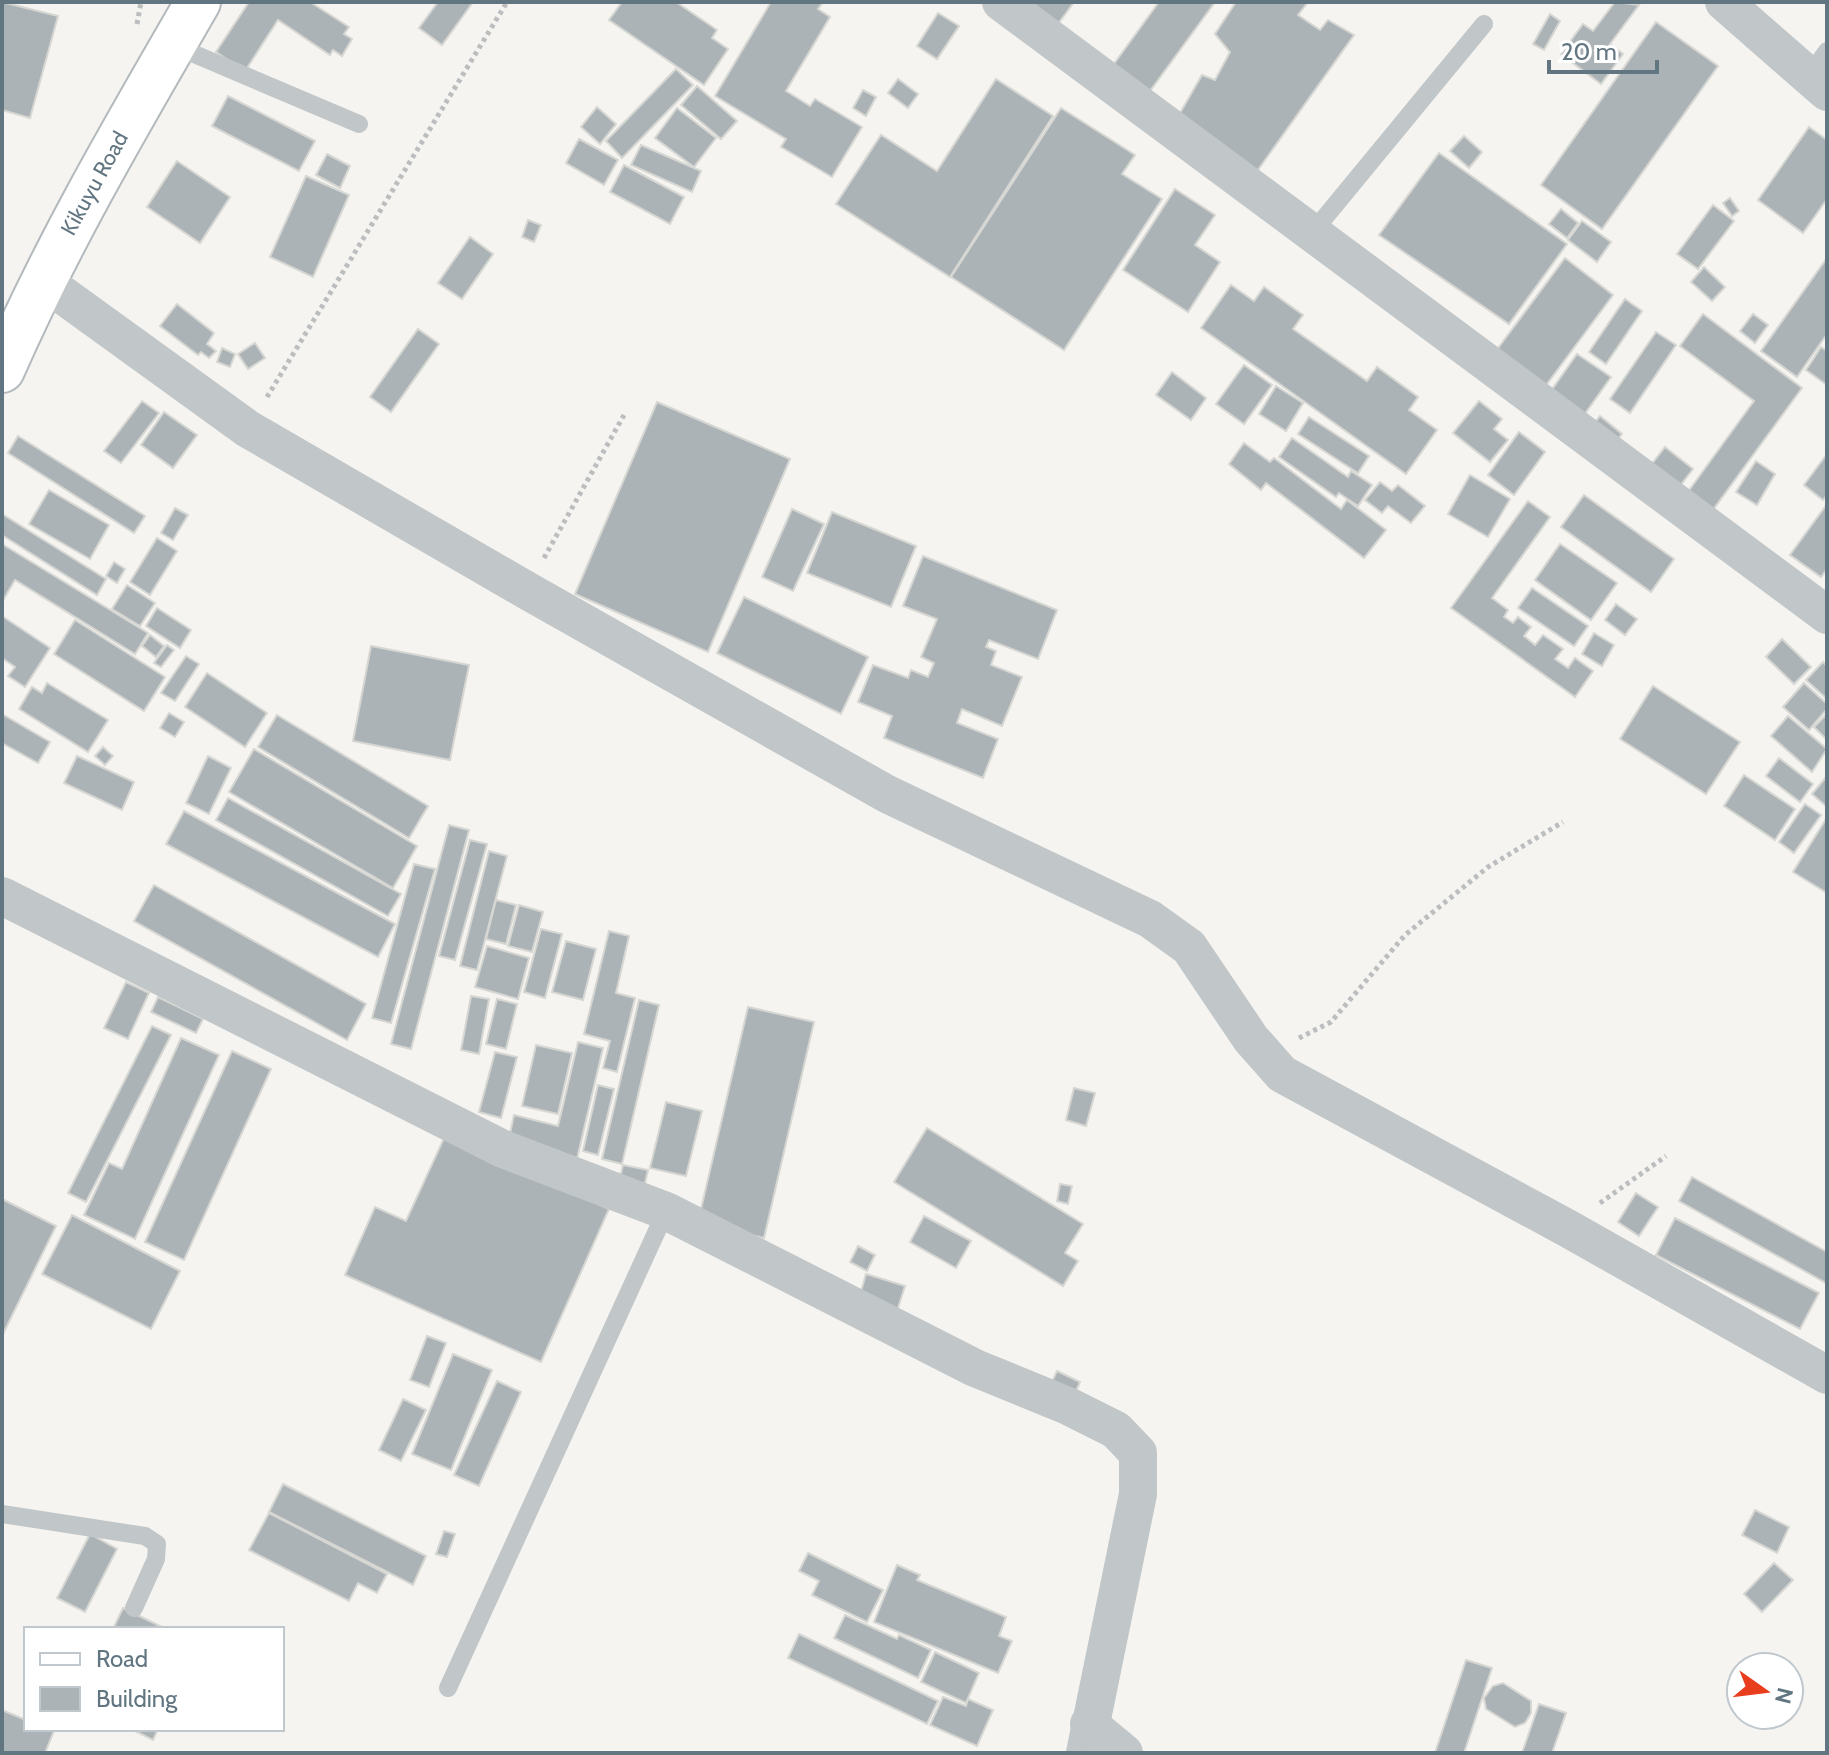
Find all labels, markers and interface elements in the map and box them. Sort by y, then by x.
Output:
scale bar [1549,24,1657,74]
text: 20 m [1561,37,1617,66]
street label: Kikuyu Road [55,127,134,240]
legend [24,1627,284,1731]
text: Road [96,1644,148,1673]
north arrow [1725,1651,1805,1731]
text: Building [96,1684,178,1713]
text: N [1769,1685,1799,1707]

